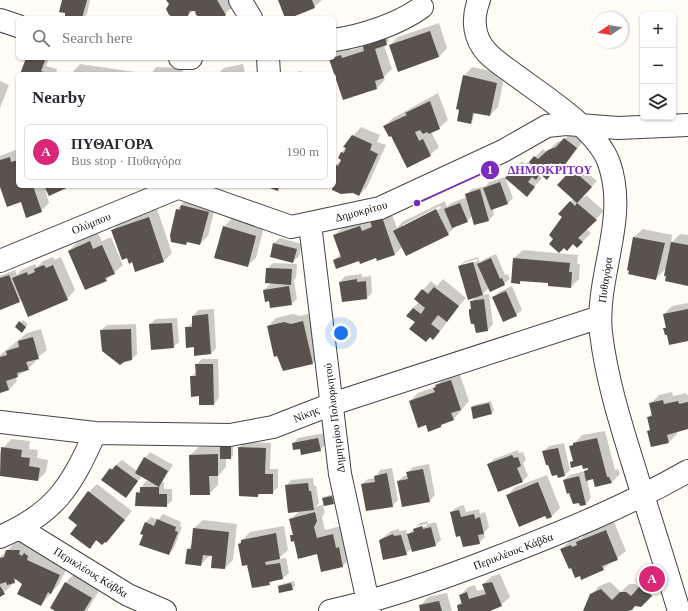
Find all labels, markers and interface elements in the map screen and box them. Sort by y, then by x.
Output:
north arrow [592,12,628,48]
map controls [640,12,676,120]
button: + [640,12,676,48]
search box [16,16,336,60]
icon: search [30,27,52,49]
text: Search here [62,30,132,46]
button: − [640,48,676,84]
button: layers [640,84,676,120]
text: Nearby [32,88,86,107]
text: ΠΥΘΑΓΟΡΑ [71,136,153,152]
text: A [41,144,51,159]
text: 190 m [286,144,319,159]
text: Bus stop · Πυθαγόρα [71,153,181,168]
callout: ΔΗΜΟΚΡΙΤΟΥ [480,158,600,182]
text: 1 [487,163,493,177]
text: ΔΗΜΟΚΡΙΤΟΥ [508,163,592,177]
street label: Δημοκρίτου [334,198,389,224]
street label: Ολύμπου [70,210,113,236]
street label: Πυθαγόρα [596,256,614,304]
your location [331,323,351,343]
street label: Δημητρίου Πολιορκητού [321,362,347,473]
street label: Νίκης [291,403,321,425]
street label: Περικλέους Κάβδα [471,530,555,572]
street label: Περικλέους Κάβδα [52,545,130,600]
pin: A [639,564,665,594]

